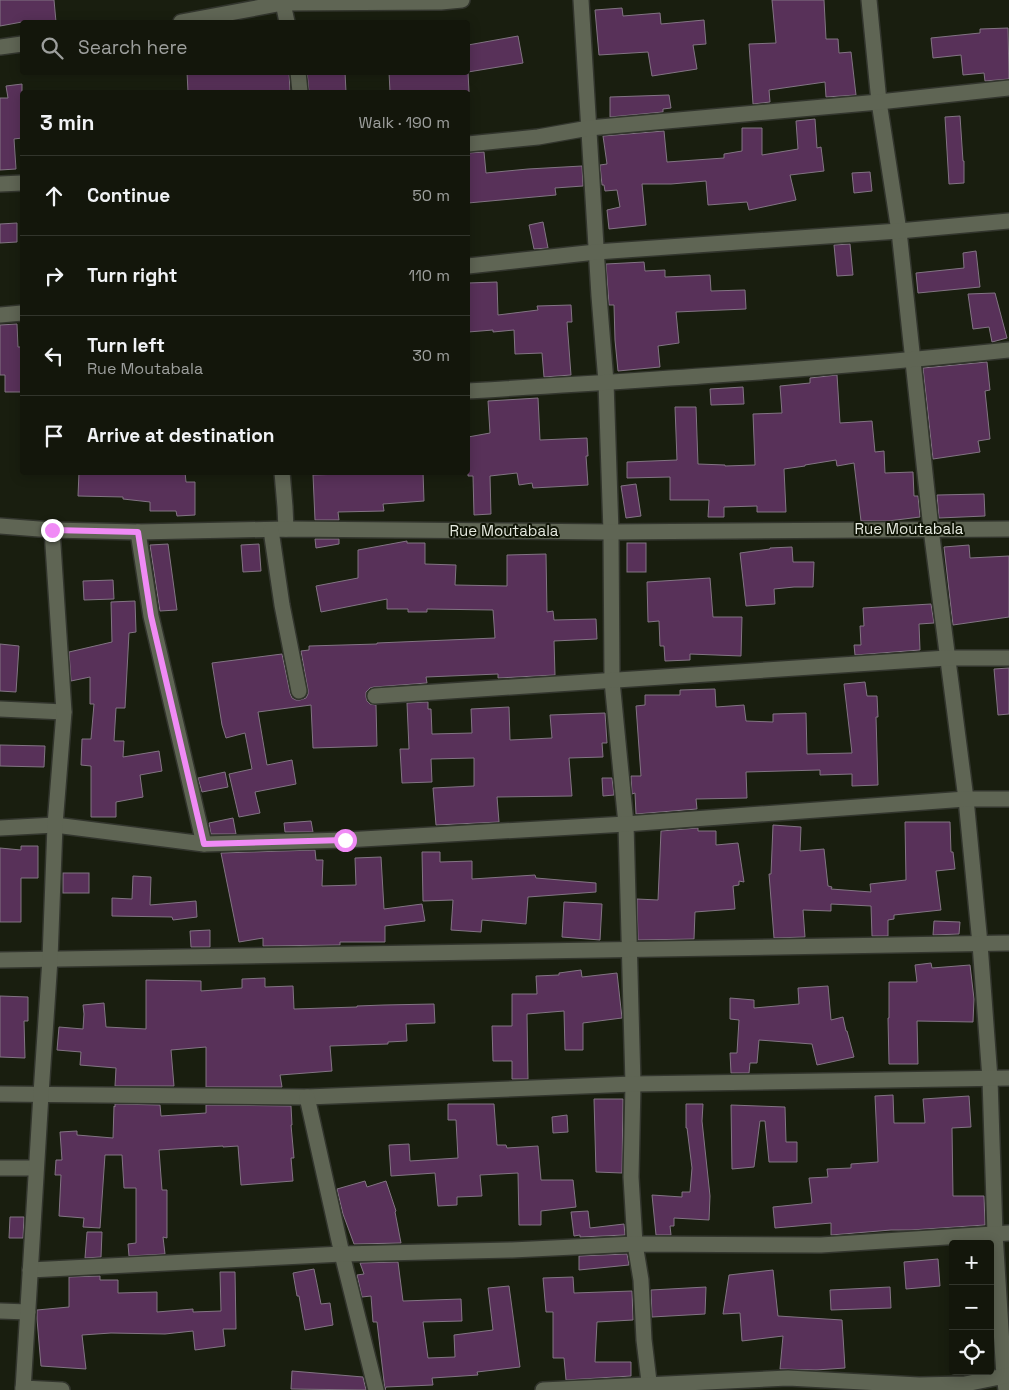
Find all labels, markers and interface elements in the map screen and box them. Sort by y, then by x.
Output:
search box [20,20,470,75]
icon: search [38,34,66,62]
text: Search here [78,35,188,60]
text: 3 min [40,109,95,136]
text: Walk · 190 m [359,112,450,133]
icon: ahead [40,182,68,210]
text: Continue [87,183,170,208]
text: 50 m [412,185,450,206]
icon: right [40,262,68,290]
text: Turn right [87,263,177,288]
text: 110 m [408,265,450,286]
text: Turn left [87,333,165,358]
icon: left [40,342,68,370]
text: 30 m [412,345,450,366]
text: Rue Moutabala [87,358,203,379]
icon: arrive [40,422,68,450]
text: Arrive at destination [87,423,275,448]
route end [41,519,64,542]
street label: Rue Moutabala [855,519,964,538]
street label: Rue Moutabala [450,521,559,540]
route start [334,829,357,852]
map controls [949,1240,994,1375]
button: + [949,1240,994,1285]
button: − [949,1285,994,1330]
button: locate [949,1330,994,1375]

